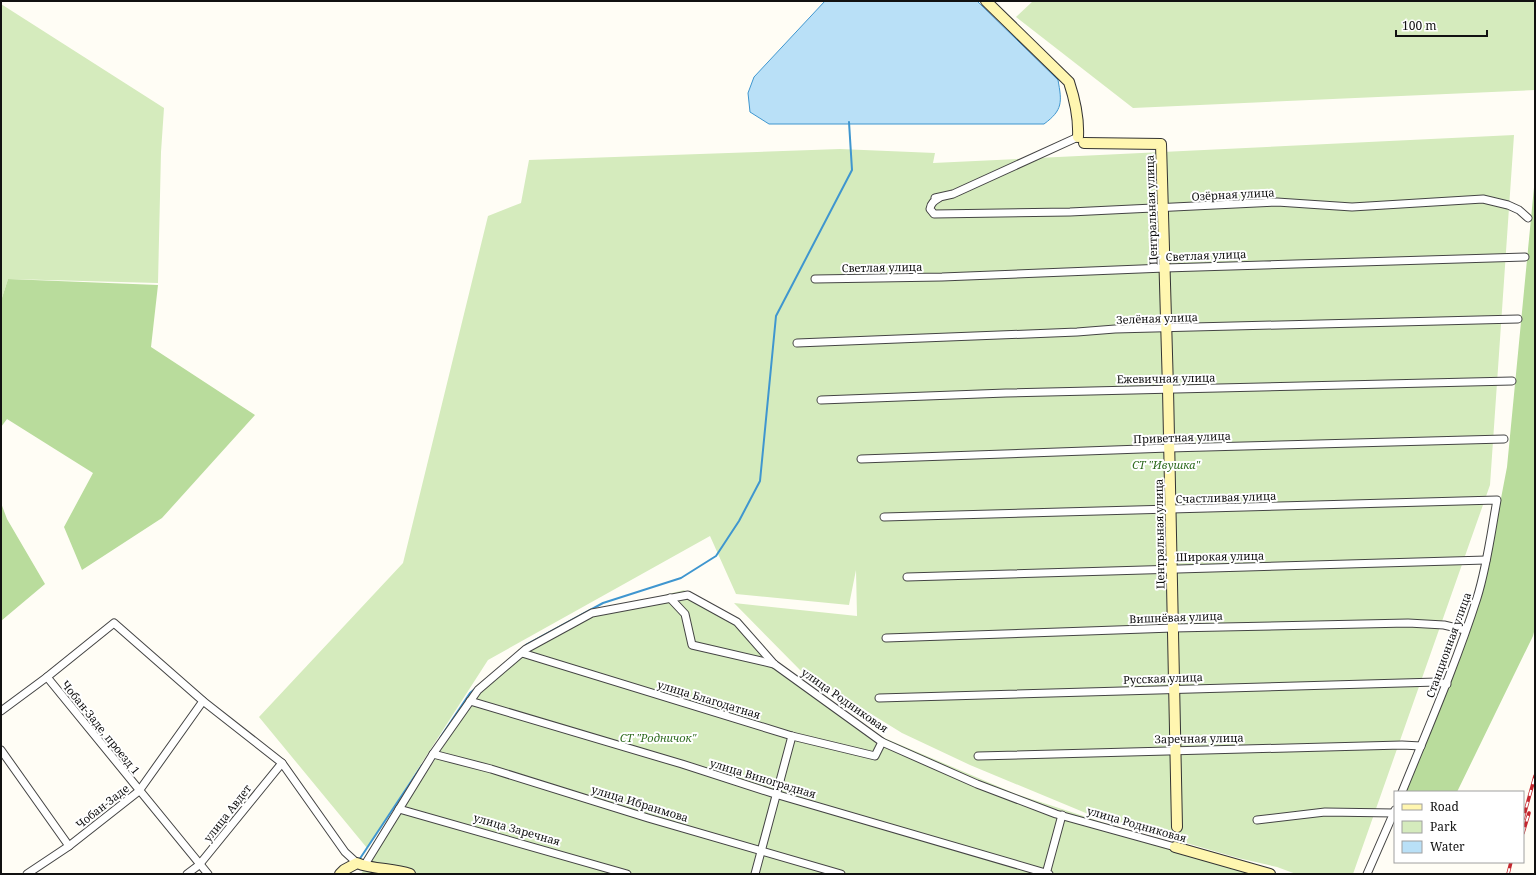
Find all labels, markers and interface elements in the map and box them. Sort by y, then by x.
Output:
scale bar [1396,12,1487,38]
text: 100 m [1402,17,1437,34]
street label: Центральная улица [1142,155,1160,265]
street label: Озёрная улица [1191,184,1275,204]
street label: Светлая улица [1165,246,1247,264]
street label: Светлая улица [842,259,922,275]
street label: Зелёная улица [1116,309,1198,327]
street label: Ежевичная улица [1116,370,1216,386]
street label: Приветная улица [1133,428,1231,446]
park label: СТ "Ивушка" [1132,457,1201,472]
street label: Центральная улица [1151,479,1167,589]
street label: Счастливая улица [1175,488,1277,506]
street label: Широкая улица [1176,548,1264,564]
street label: Станционная улица [1422,590,1474,700]
street label: Вишнёвая улица [1129,608,1223,626]
street label: улица Родниковая [799,664,891,736]
street label: Русская улица [1123,669,1203,687]
street label: улица Благодатная [656,676,762,722]
street label: Чобан-Заде, проезд 1 [58,677,144,777]
park label: СТ "Родничок" [620,730,697,745]
street label: Заречная улица [1154,730,1244,746]
street label: улица Виноградная [708,755,818,801]
street label: Чобан-Заде [72,780,132,832]
street label: улица Авдет [200,781,254,845]
street label: улица Ибраимова [590,781,690,825]
legend [1394,791,1524,863]
text: Road [1430,798,1460,815]
street label: улица Родниковая [1085,803,1189,845]
street label: улица Заречная [472,809,562,849]
text: Park [1430,818,1458,835]
text: Water [1430,838,1465,855]

